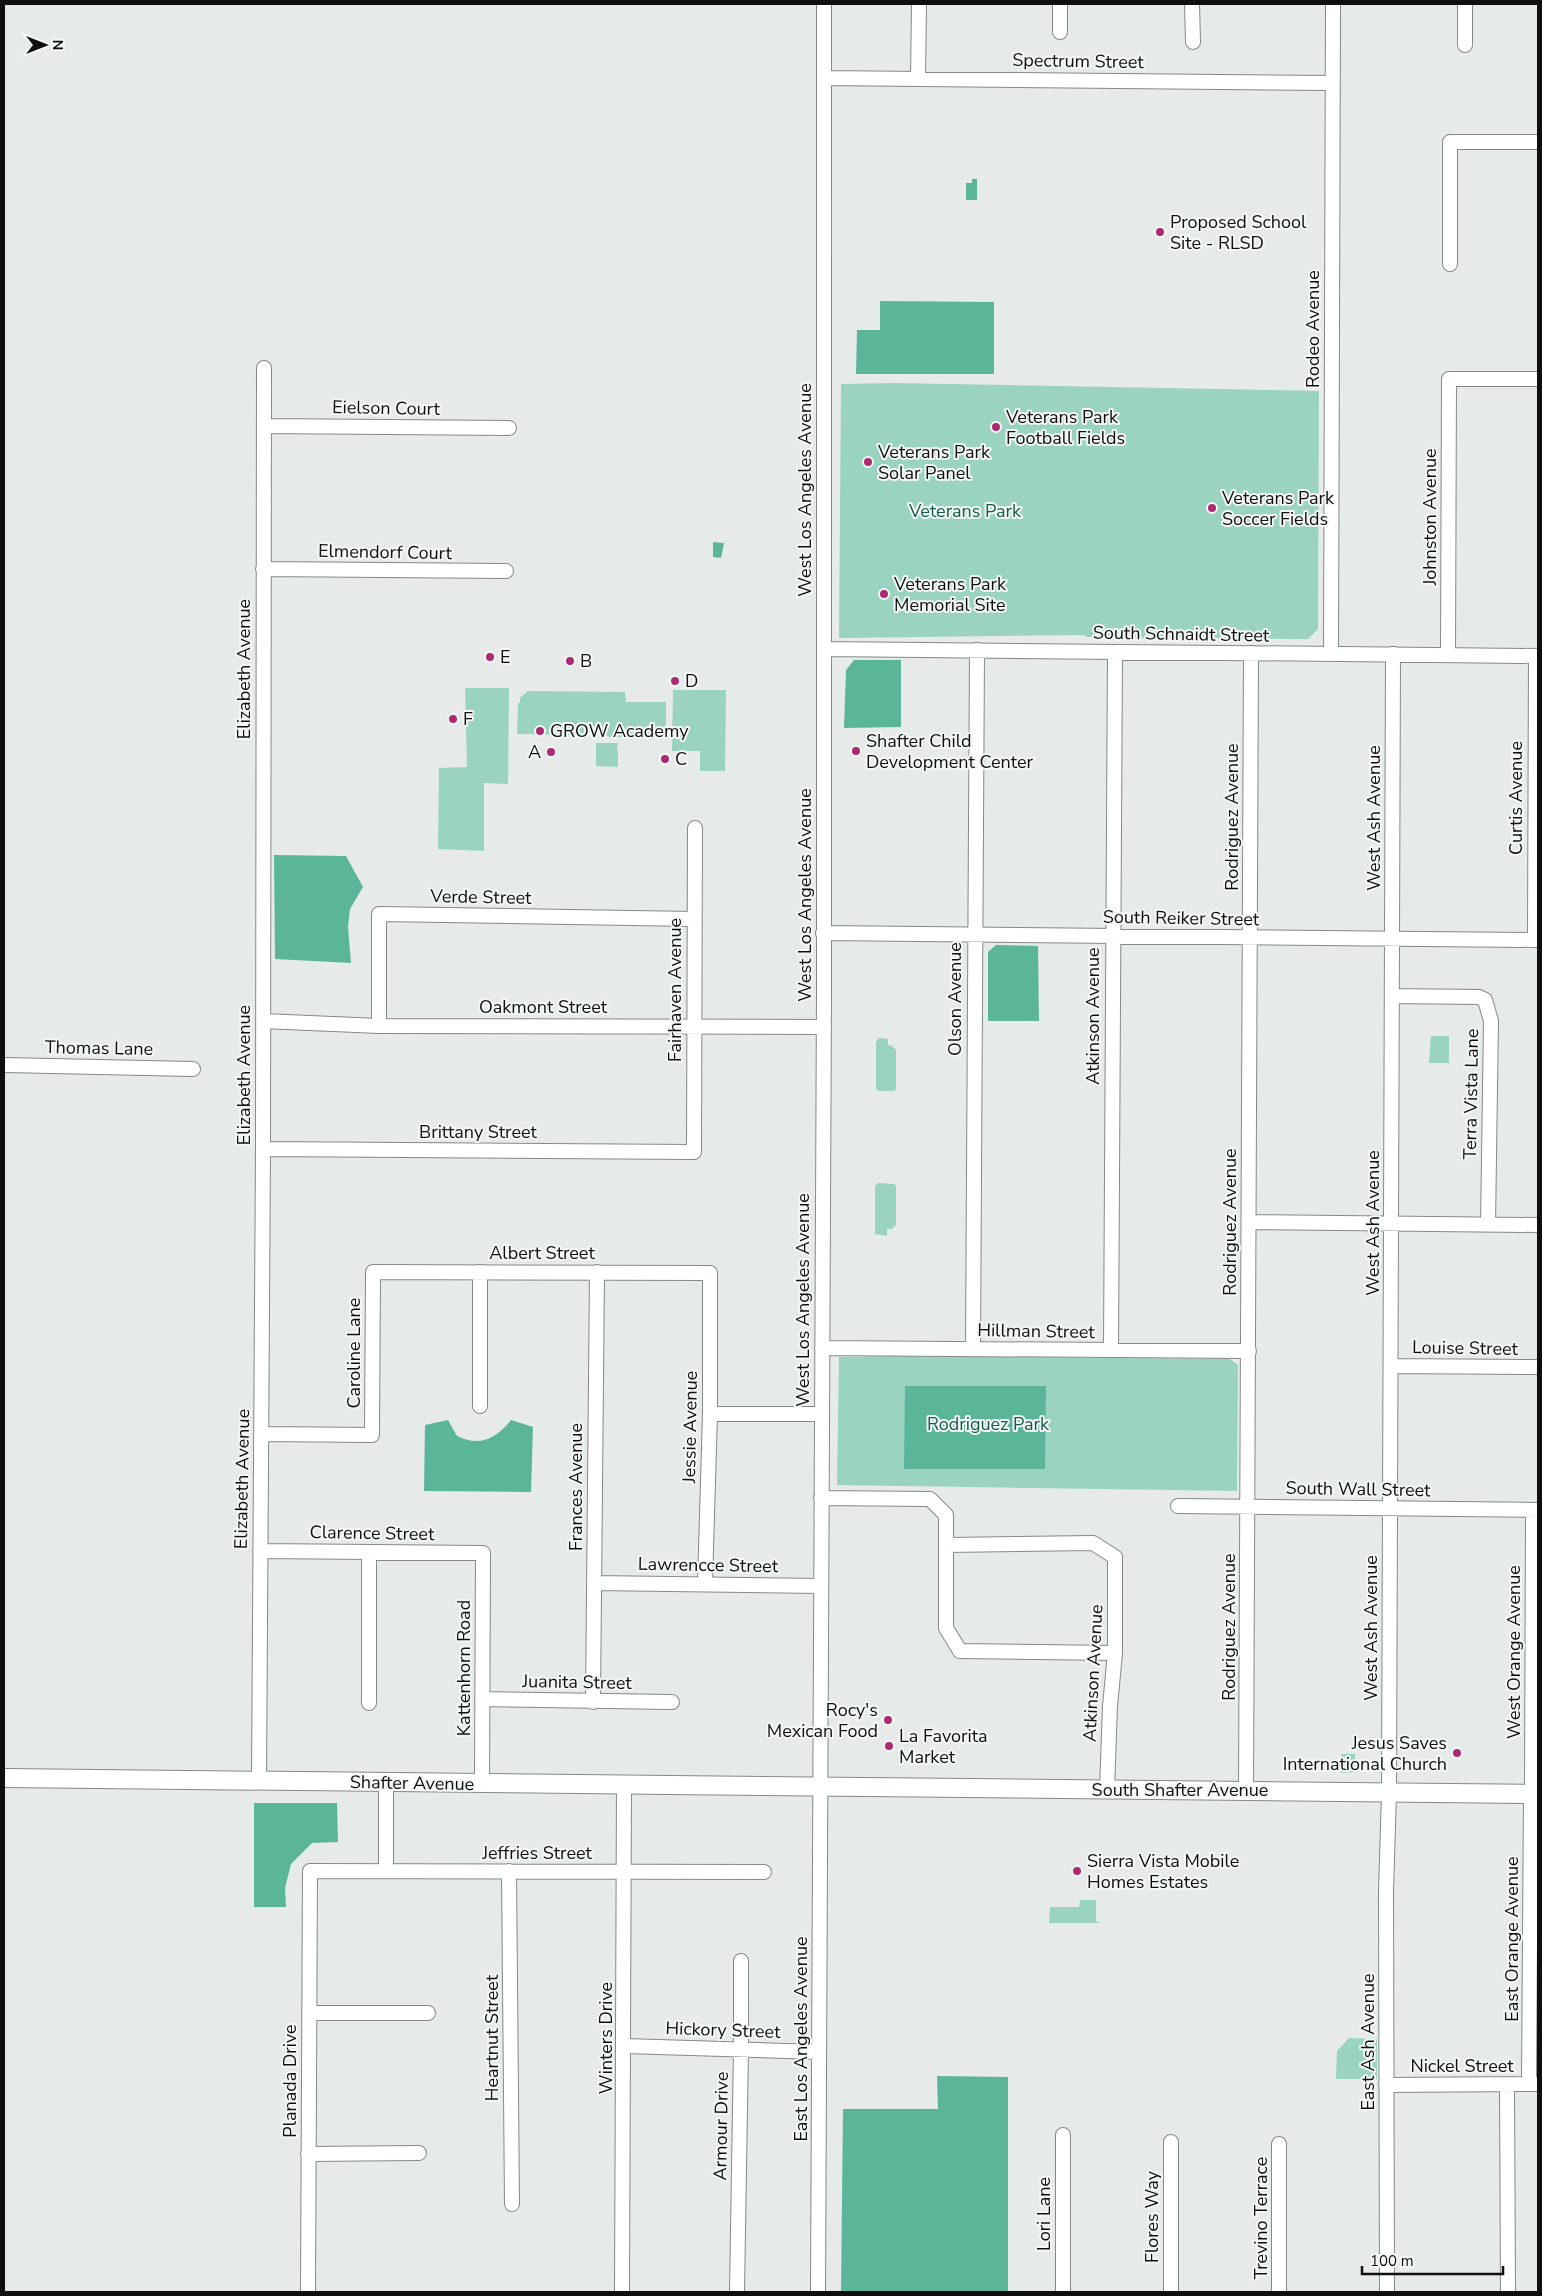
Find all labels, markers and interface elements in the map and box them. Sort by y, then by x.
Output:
north arrow [20,20,70,70]
text: N [48,40,67,50]
street label: Spectrum Street [1012,48,1145,74]
place label: Proposed School Site - RLSD [1170,210,1307,255]
marker: Proposed School Site - RLSD [1154,226,1166,238]
street label: Rodeo Avenue [1301,270,1325,388]
street label: West Los Angeles Avenue [793,383,817,597]
street label: Eielson Court [332,395,441,421]
place label: Veterans Park Football Fields [1005,405,1125,450]
marker: Veterans Park Football Fields [990,421,1002,433]
place label: Veterans Park Solar Panel [877,440,991,485]
street label: Johnston Avenue [1418,448,1442,587]
marker: Veterans Park Solar Panel [862,456,874,468]
place label: Veterans Park Soccer Fields [1221,486,1335,531]
park label: Veterans Park [908,499,1022,523]
marker: Veterans Park Soccer Fields [1206,502,1218,514]
street label: Elmendorf Court [318,539,453,565]
place label: Veterans Park Memorial Site [893,572,1007,617]
marker: Veterans Park Memorial Site [878,588,890,600]
street label: Elizabeth Avenue [232,599,256,739]
street label: South Schnaidt Street [1093,620,1270,648]
place label: E [500,645,511,669]
place label: B [580,649,592,673]
marker: E [484,651,496,663]
marker: B [564,655,576,667]
place label: D [685,669,698,693]
marker: D [669,675,681,687]
place label: F [463,707,473,731]
marker: F [447,713,459,725]
place label: GROW Academy [550,719,689,743]
marker: GROW Academy [534,725,546,737]
place label: Shafter Child Development Center [866,729,1033,774]
place label: A [528,740,541,764]
street label: Curtis Avenue [1504,741,1528,855]
street label: Rodriguez Avenue [1220,743,1244,891]
marker: Shafter Child Development Center [850,745,862,757]
street label: West Ash Avenue [1362,745,1386,891]
marker: A [545,746,557,758]
place label: C [675,747,687,771]
marker: C [659,753,671,765]
street label: West Los Angeles Avenue [793,788,817,1002]
street label: Verde Street [429,884,532,910]
street label: South Reiker Street [1103,905,1260,931]
street label: Fairhaven Avenue [663,918,687,1062]
street label: Olson Avenue [943,942,967,1056]
street label: Atkinson Avenue [1081,947,1105,1085]
street label: Oakmont Street [479,995,608,1019]
street label: Elizabeth Avenue [232,1005,256,1145]
street label: Terra Vista Lane [1458,1028,1484,1160]
street label: Thomas Lane [45,1035,153,1061]
street label: Brittany Street [419,1120,538,1144]
street label: Rodriguez Avenue [1218,1148,1242,1296]
street label: West Ash Avenue [1361,1150,1385,1296]
street label: West Los Angeles Avenue [791,1193,815,1407]
street label: Albert Street [489,1241,595,1265]
street label: Caroline Lane [342,1298,366,1408]
street label: Hillman Street [977,1318,1096,1344]
street label: Louise Street [1412,1335,1519,1361]
street label: Jessie Avenue [677,1371,703,1484]
street label: Elizabeth Avenue [229,1409,255,1549]
park label: Rodriguez Park [927,1412,1050,1436]
street label: Frances Avenue [564,1423,588,1551]
street label: South Wall Street [1285,1476,1431,1502]
street label: Clarence Street [310,1520,435,1546]
street label: Lawrencce Street [638,1552,779,1578]
street label: Rodriguez Avenue [1217,1553,1241,1701]
street label: West Ash Avenue [1359,1555,1383,1701]
street label: West Orange Avenue [1502,1565,1526,1739]
street label: Kattenhorn Road [452,1600,476,1736]
street label: Atkinson Avenue [1077,1604,1109,1742]
street label: Juanita Street [521,1669,633,1695]
place label: Rocy's Mexican Food [767,1698,878,1743]
marker: Rocy's Mexican Food [882,1714,894,1726]
place label: La Favorita Market [899,1724,988,1769]
place label: Jesus Saves International Church [1283,1731,1447,1776]
marker: La Favorita Market [883,1740,895,1752]
marker: Jesus Saves International Church [1451,1747,1463,1759]
street label: Shafter Avenue [350,1770,474,1796]
street label: South Shafter Avenue [1092,1778,1268,1802]
street label: Jeffries Street [481,1841,593,1865]
place label: Sierra Vista Mobile Homes Estates [1087,1849,1239,1894]
street label: East Orange Avenue [1500,1856,1524,2022]
marker: Sierra Vista Mobile Homes Estates [1071,1865,1083,1877]
street label: East Los Angeles Avenue [789,1936,813,2142]
street label: East Ash Avenue [1356,1973,1380,2111]
street label: Heartnut Street [480,1974,504,2101]
street label: Winters Drive [594,1982,618,2094]
street label: Hickory Street [665,2016,782,2044]
street label: Planada Drive [278,2024,302,2138]
street label: Nickel Street [1410,2054,1514,2078]
street label: Armour Drive [708,2071,734,2181]
street label: Trevino Terrace [1249,2157,1273,2279]
street label: Flores Way [1140,2170,1164,2263]
street label: Lori Lane [1032,2177,1056,2251]
scale bar [1362,2244,1503,2276]
text: 100 m [1370,2251,1414,2271]

